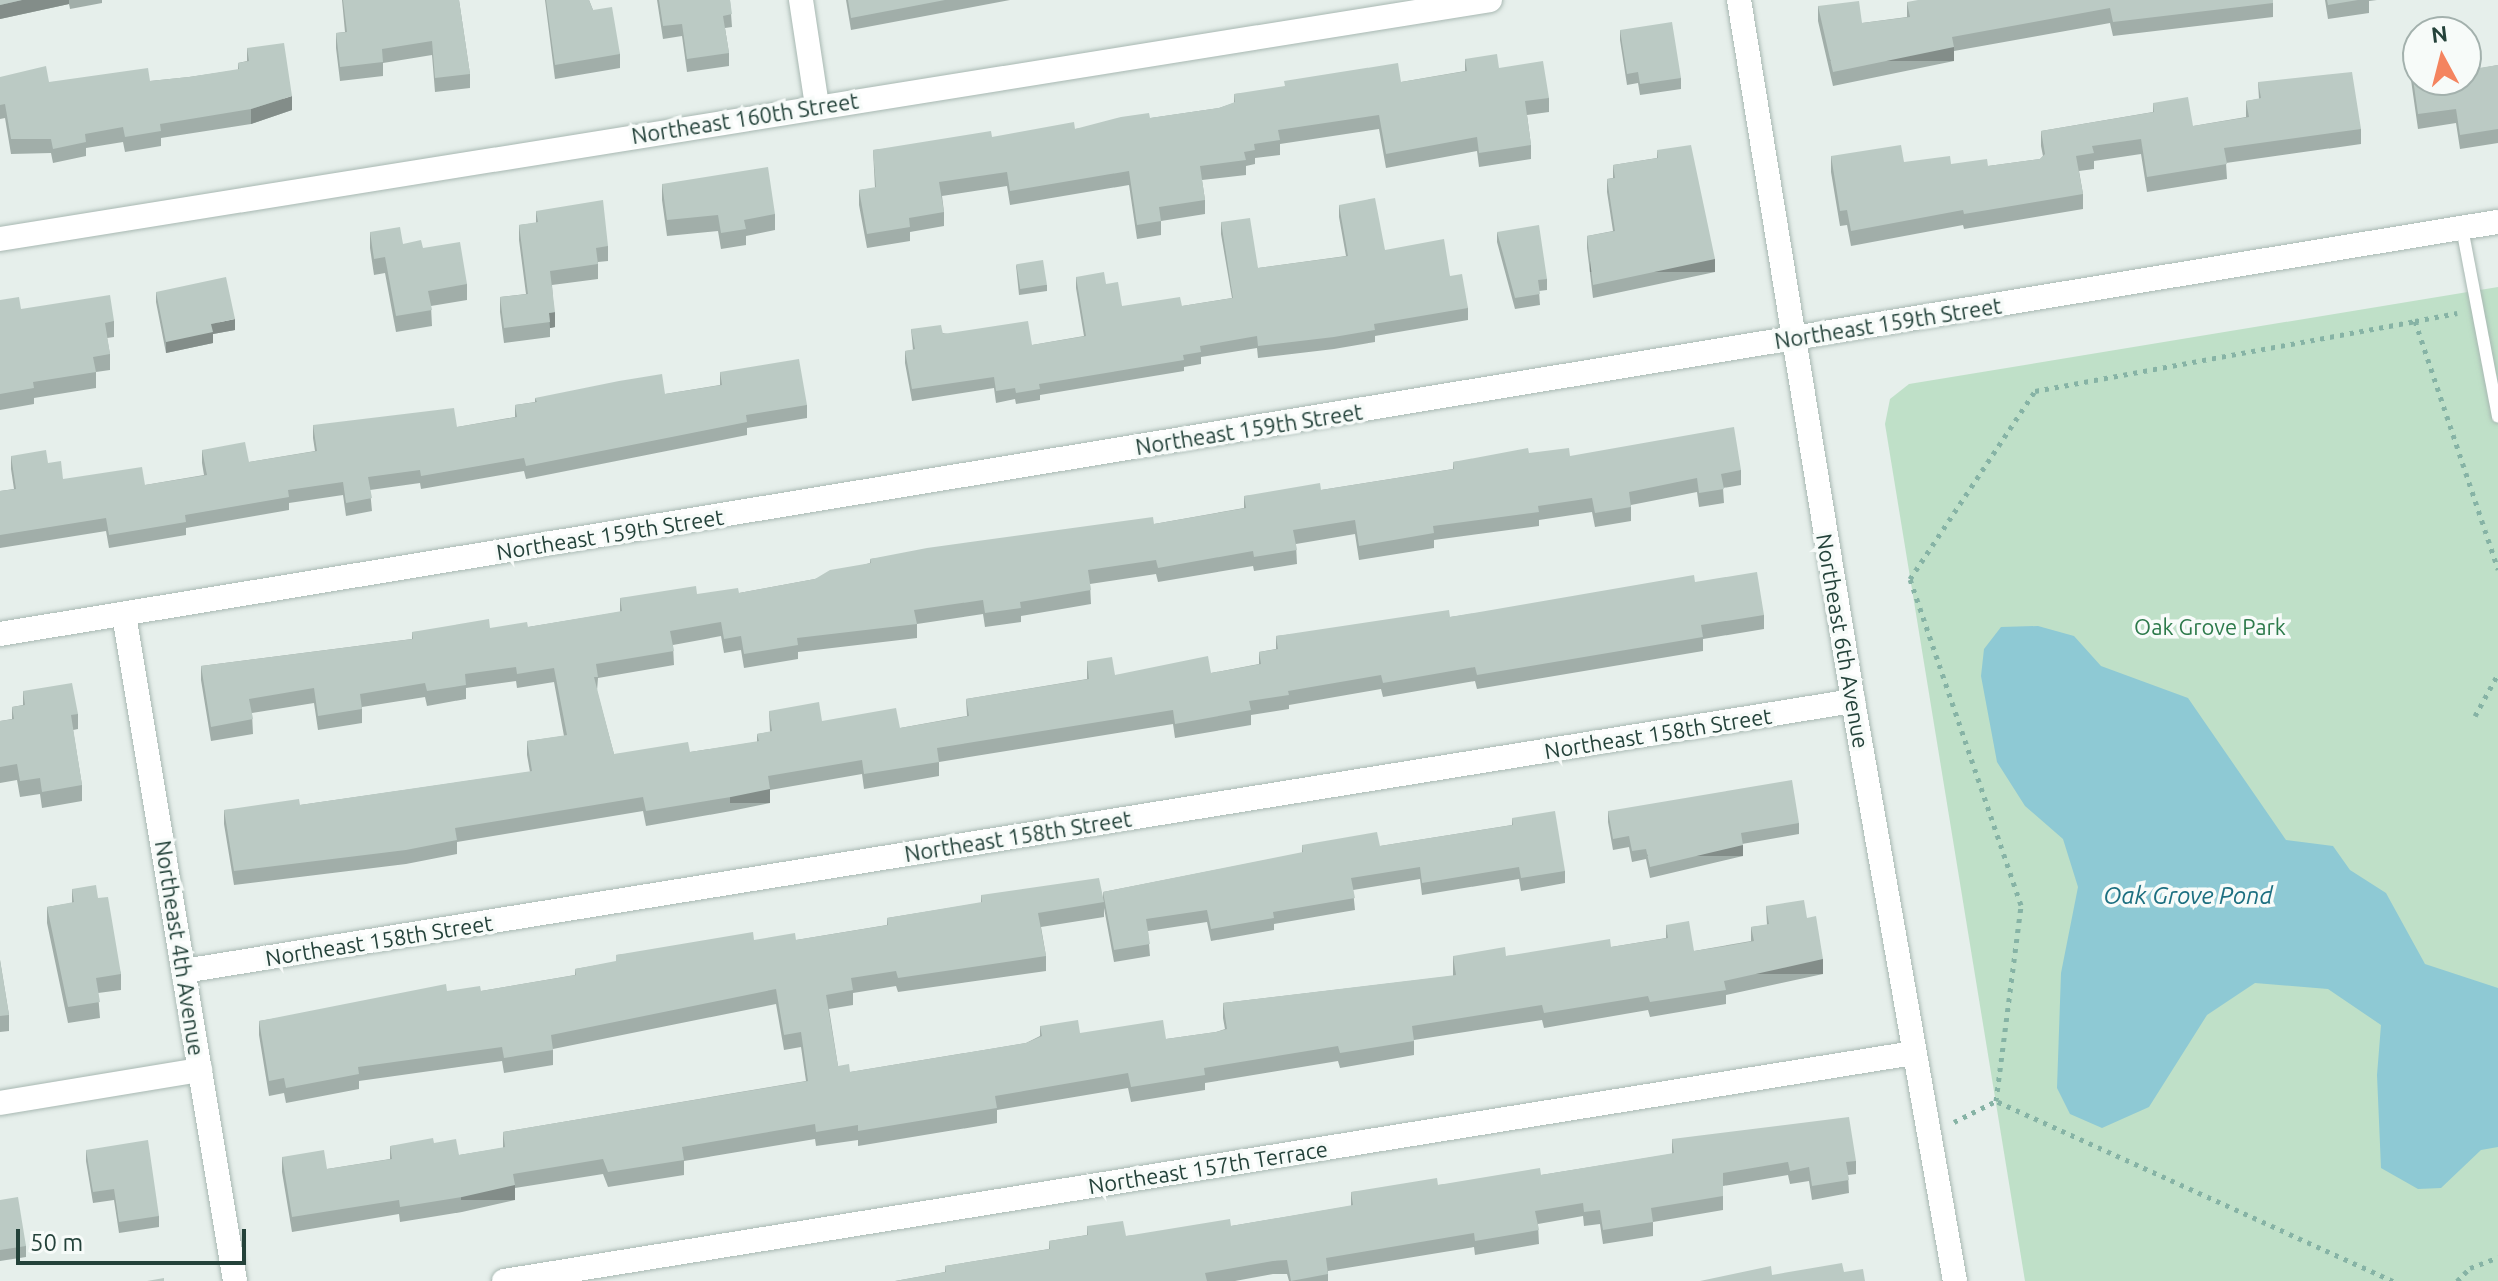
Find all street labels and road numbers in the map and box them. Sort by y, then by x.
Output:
street label: Northeast 160th Street [629,87,861,149]
street label: Northeast 159th Street [1772,292,2004,354]
street label: Northeast 159th Street [1133,398,1365,460]
street label: Northeast 159th Street [494,503,726,565]
street label: Northeast 6th Avenue [1811,532,1875,750]
street label: Northeast 158th Street [1542,702,1774,764]
street label: Northeast 158th Street [902,805,1134,867]
street label: Northeast 4th Avenue [150,838,210,1058]
street label: Northeast 158th Street [263,909,495,971]
street label: Northeast 157th Terrace [1086,1135,1330,1199]

